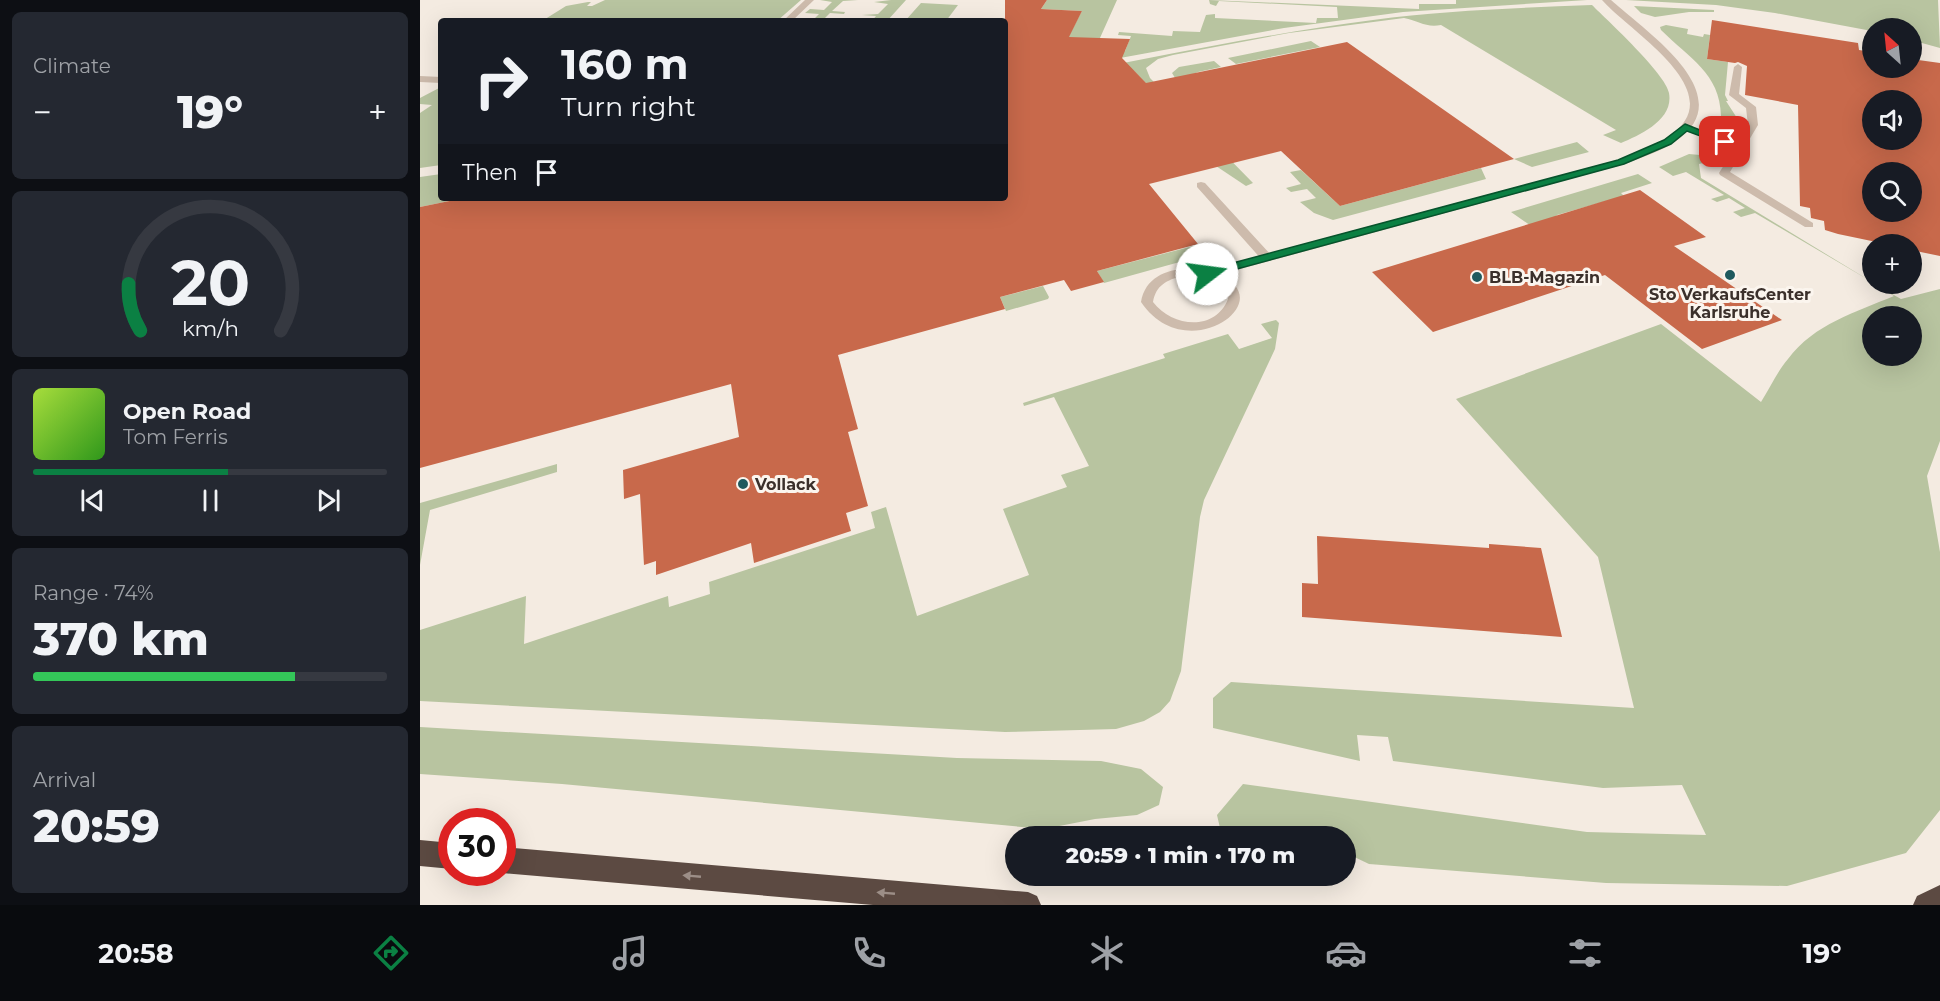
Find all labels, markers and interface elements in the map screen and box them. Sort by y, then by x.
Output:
north arrow [1862,18,1922,78]
map controls [1862,18,1922,366]
text: 160 m [561,38,689,90]
icon: right [462,42,540,120]
text: Climate [33,54,111,78]
text: 19° [177,84,243,139]
text: Turn right [561,90,696,123]
button: sound [1862,90,1922,150]
text: − [33,92,52,132]
text: + [368,92,387,132]
pin [1699,116,1750,167]
icon: arrive [1708,125,1741,158]
icon: arrive [530,156,563,189]
text: Then [462,159,518,186]
button: search [1862,162,1922,222]
button: + [1862,234,1922,294]
position arrow [1175,242,1239,306]
text: 20 [170,245,250,321]
place label: BLB-Magazin [1489,268,1600,287]
marker: Sto VerkaufsCenter Karlsruhe [1723,268,1737,282]
marker: BLB-Magazin [1470,270,1484,284]
place label: Sto VerkaufsCenter Karlsruhe [1649,285,1811,322]
button: − [1862,306,1922,366]
text: km/h [181,315,239,341]
text: Open Road [123,398,251,425]
text: Tom Ferris [123,425,228,449]
place label: Vollack [754,475,817,494]
marker: Vollack [736,477,750,491]
icon: previous [76,484,109,517]
icon: pause [194,484,227,517]
icon: next [312,484,345,517]
text: Range · 74% [33,581,154,605]
text: 370 km [33,611,209,666]
text: Arrival [33,768,96,792]
text: 20:59 [33,798,160,853]
speed limit sign: 30 [438,808,516,886]
text: 20:59 · 1 min · 170 m [1066,842,1295,869]
one-way arrow [682,871,701,881]
one-way arrow [877,888,896,898]
icon: directions [370,932,412,974]
icon: music [609,932,651,974]
icon: phone [848,932,890,974]
icon: climate [1086,932,1128,974]
icon: car [1325,932,1367,974]
icon: filters [1564,932,1606,974]
text: 20:58 [98,937,174,970]
text: 19° [1803,937,1842,970]

